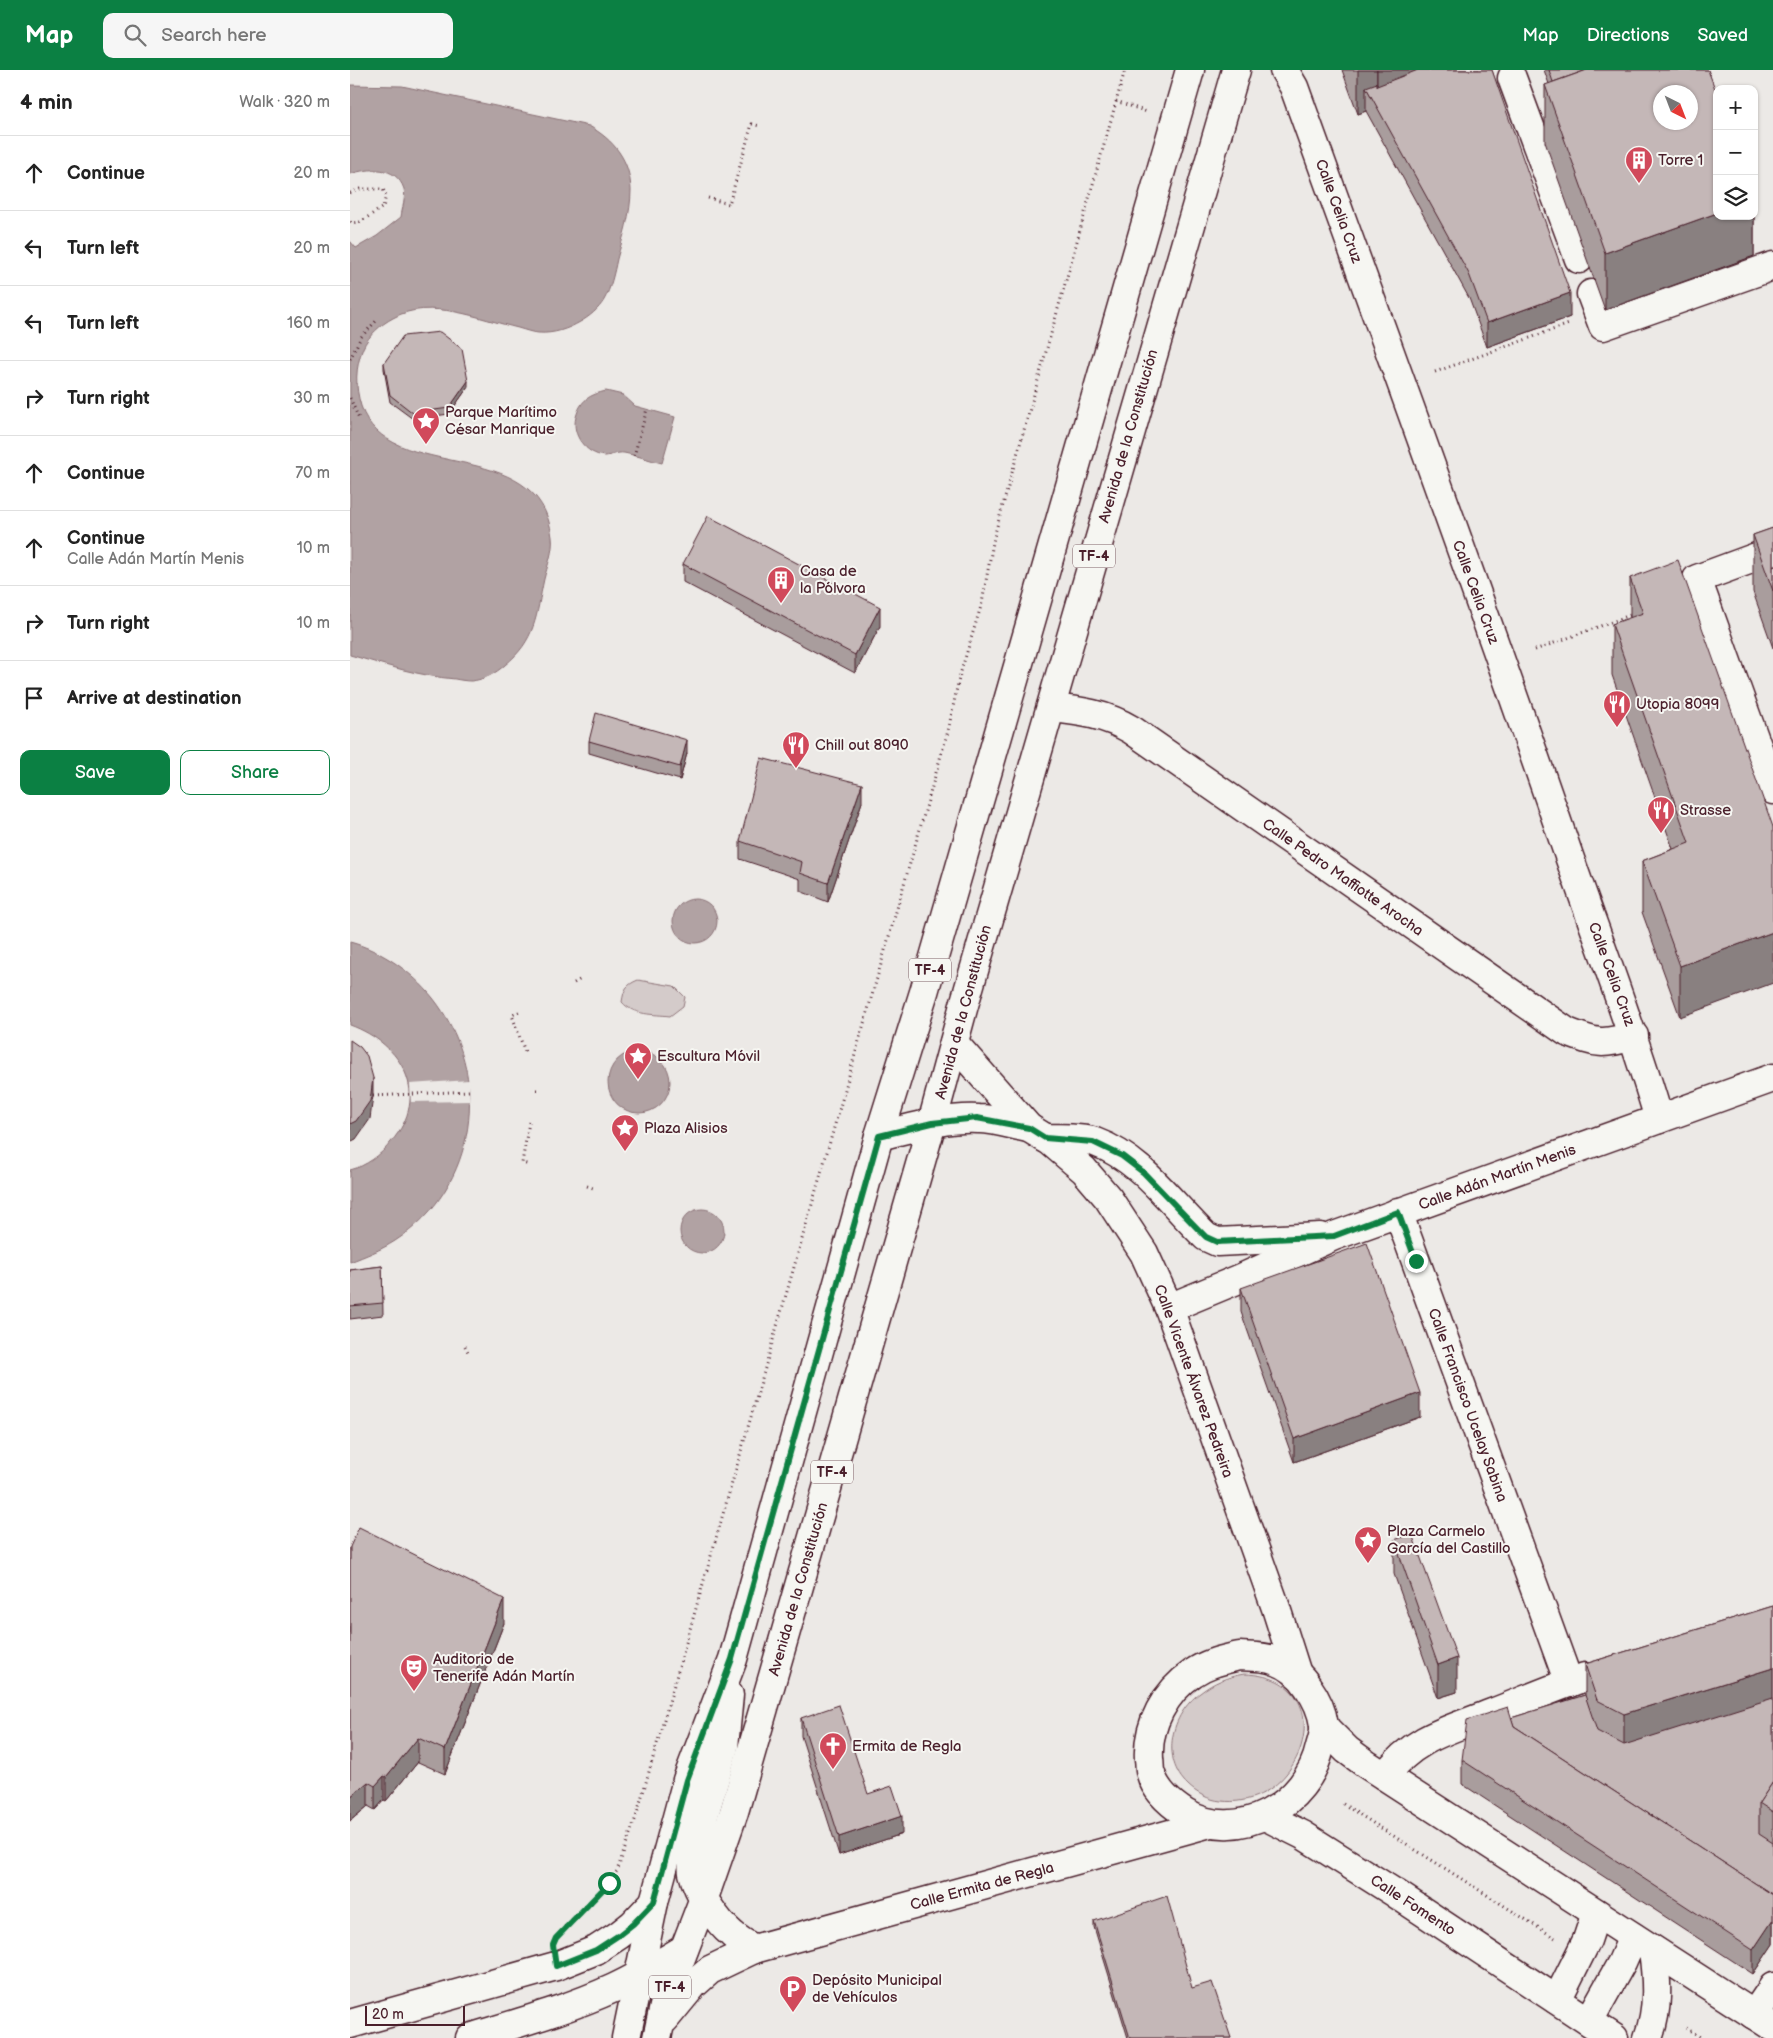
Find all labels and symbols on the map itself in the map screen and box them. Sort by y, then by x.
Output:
north arrow [1653,85,1698,130]
building icon: Torre 1 [1624,145,1654,184]
place label: Torre 1 [1658,151,1703,170]
street label: Calle Celia Cruz [1311,157,1366,267]
street label: Avenida de la Constitución [1095,347,1162,525]
place label: Parque Marítimo César Manrique [445,403,557,439]
place icon: Parque Marítimo César Manrique [411,406,441,445]
street label: Calle Celia Cruz [1448,538,1503,648]
road number: TF-4 [1073,544,1115,568]
place label: Casa de la Pólvora [800,562,866,598]
building icon: Casa de la Pólvora [766,565,796,604]
restaurant icon: Utopia 8099 [1602,689,1632,728]
place label: Utopia 8099 [1636,695,1719,714]
restaurant icon: Chill out 8090 [781,730,811,769]
place label: Chill out 8090 [815,736,909,755]
restaurant icon: Strasse [1646,795,1676,834]
place label: Strasse [1680,801,1731,820]
street label: Calle Pedro Maffiotte Arocha [1258,814,1427,940]
street label: Calle Celia Cruz [1584,920,1639,1030]
street label: Avenida de la Constitución [931,923,996,1101]
road number: TF-4 [909,958,951,982]
place icon: Escultura Móvil [623,1041,653,1080]
place label: Escultura Móvil [657,1047,760,1066]
place icon: Plaza Alisios [610,1113,640,1152]
place label: Plaza Alisios [644,1119,728,1138]
street label: Calle Adán Martín Menis [1416,1140,1579,1215]
route end [1405,1250,1428,1273]
street label: Calle Vicente Álvarez Pedreira [1150,1282,1237,1480]
street label: Calle Francisco Ucelay Sabina [1424,1306,1511,1505]
road number: TF-4 [811,1460,853,1484]
street label: Avenida de la Constitución [765,1500,832,1678]
place label: Plaza Carmelo García del Castillo [1387,1522,1511,1558]
place icon: Plaza Carmelo García del Castillo [1353,1525,1383,1564]
place label: Auditorio de Tenerife Adán Martín [433,1650,575,1686]
theatre icon: Auditorio de Tenerife Adán Martín [399,1653,429,1692]
church icon: Ermita de Regla [818,1731,848,1770]
place label: Ermita de Regla [852,1737,961,1756]
street label: Calle Ermita de Regla [908,1858,1056,1915]
street label: Calle Fomento [1366,1871,1459,1940]
route start [598,1872,621,1895]
place label: Depósito Municipal de Vehículos [812,1971,942,2007]
parking icon: Depósito Municipal de Vehículos [778,1974,808,2013]
road number: TF-4 [649,1975,691,1998]
scale bar [365,2003,465,2026]

